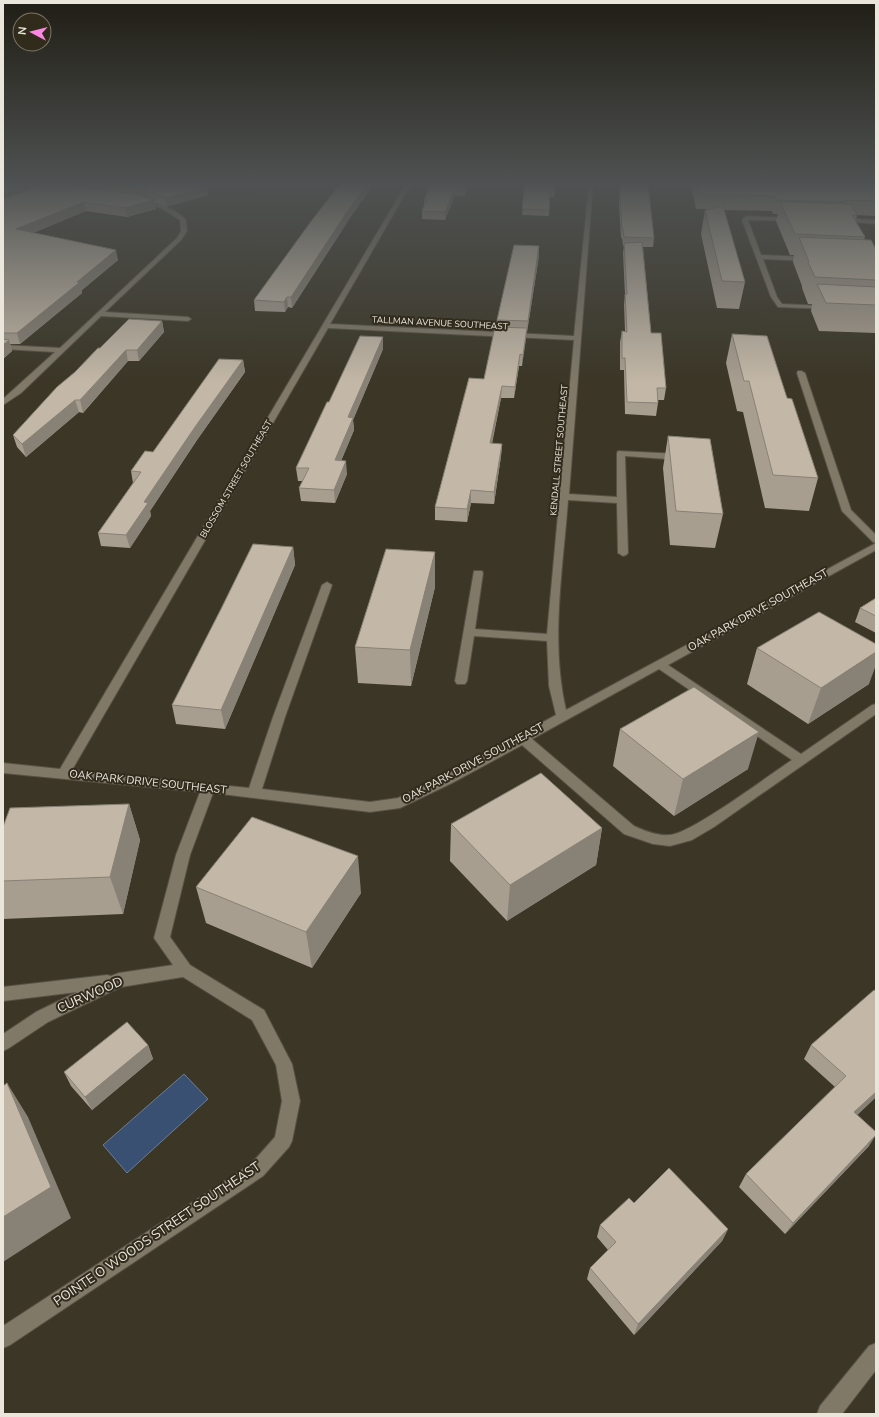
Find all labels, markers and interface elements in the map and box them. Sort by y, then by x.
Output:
north arrow [12,12,52,52]
text: N [15,26,31,36]
street label: TALLMAN AVENUE SOUTHEAST [372,313,509,333]
street label: KENDALL STREET SOUTHEAST [547,383,571,516]
street label: BLOSSOM STREET SOUTHEAST [197,417,275,540]
street label: OAK PARK DRIVE SOUTHEAST [685,565,831,655]
street label: OAK PARK DRIVE SOUTHEAST [400,719,547,807]
street label: OAK PARK DRIVE SOUTHEAST [69,766,228,798]
street label: CURWOOD [54,972,126,1018]
street label: POINTE O WOODS STREET SOUTHEAST [50,1158,264,1310]

